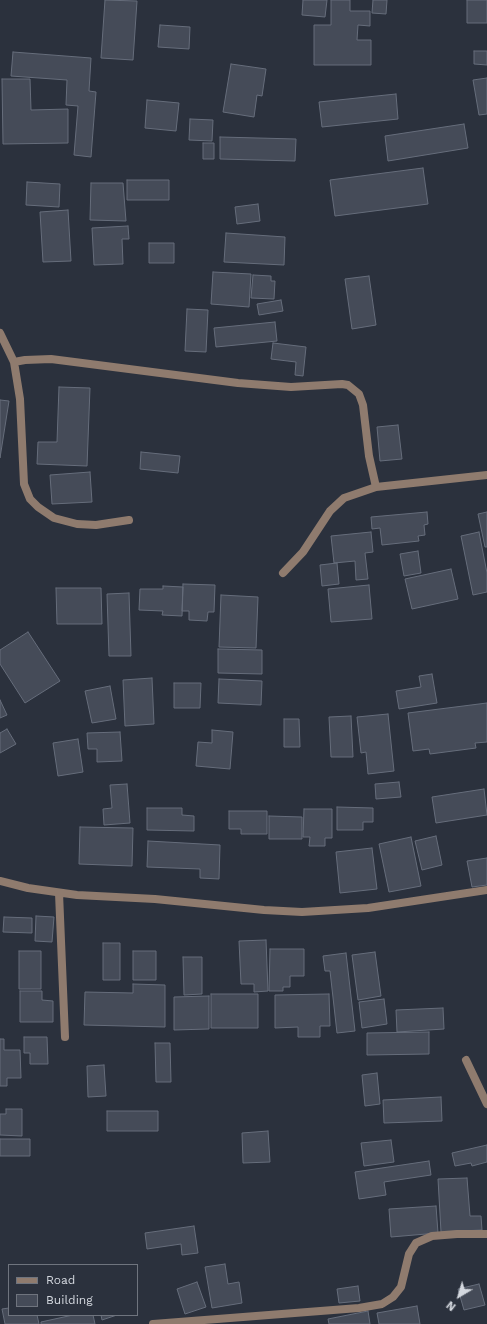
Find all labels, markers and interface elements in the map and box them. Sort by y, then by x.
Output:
legend [8,1264,138,1316]
text: Road [46,1273,75,1287]
north arrow [439,1276,479,1316]
text: Building [46,1293,93,1307]
text: N [444,1298,459,1313]

